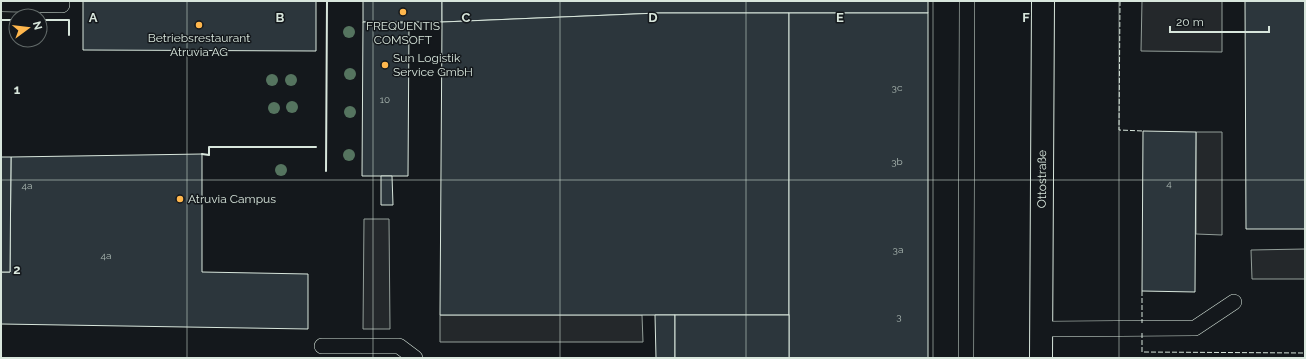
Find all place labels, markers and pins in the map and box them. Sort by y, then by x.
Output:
marker: FREQUENTIS COMSOFT [398,7,408,17]
place label: FREQUENTIS COMSOFT [366,19,440,47]
marker: Betriebsrestaurant Atruvia AG [194,20,204,30]
place label: Betriebsrestaurant Atruvia AG [148,31,250,59]
place label: Sun Logistik Service GmbH [393,51,473,79]
marker: Sun Logistik Service GmbH [380,60,390,70]
place label: Atruvia Campus [188,192,276,206]
marker: Atruvia Campus [175,194,185,204]

